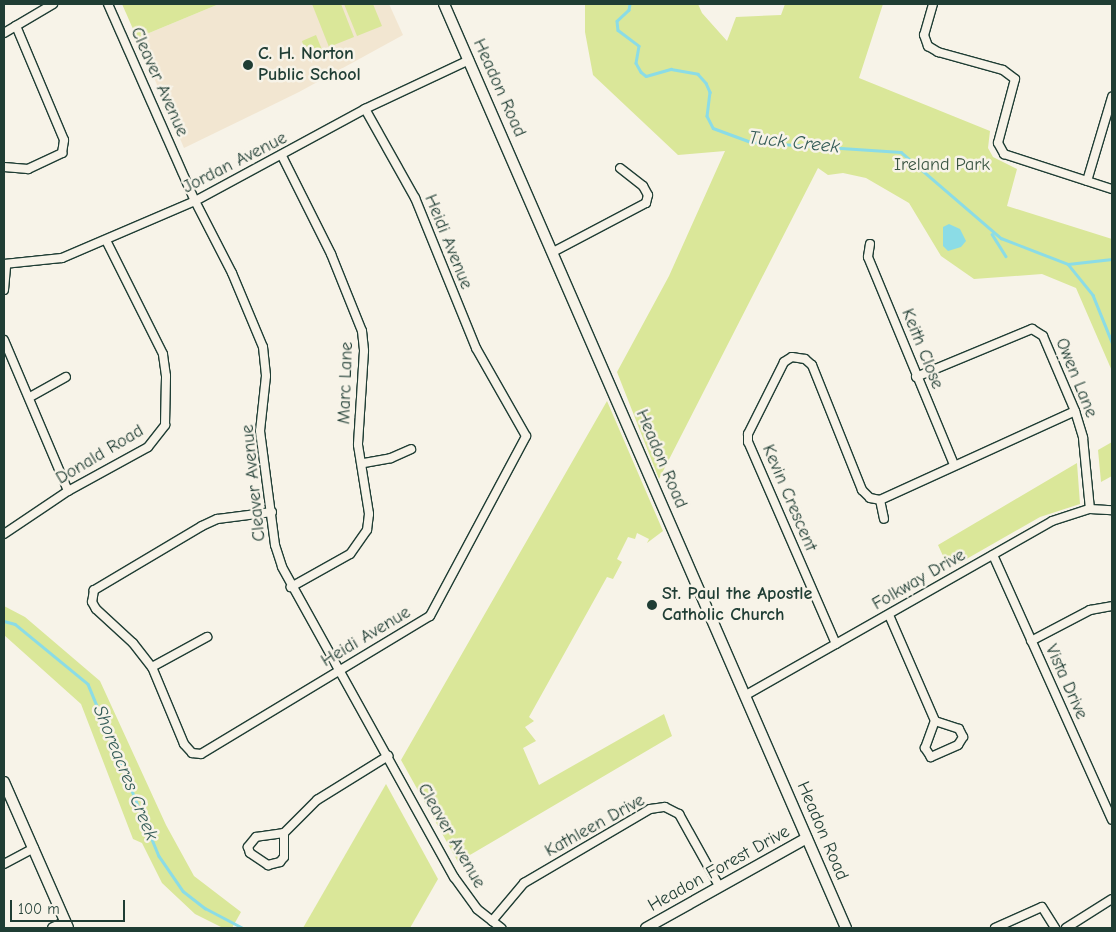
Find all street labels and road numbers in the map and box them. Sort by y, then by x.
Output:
street label: Cleaver Avenue [125,24,193,140]
street label: Headon Road [468,36,530,140]
street label: Jordan Avenue [179,128,291,198]
street label: Heidi Avenue [419,191,477,293]
street label: Keith Close [896,306,948,392]
street label: Owen Lane [1050,335,1102,421]
street label: Marc Lane [334,341,358,425]
street label: Headon Road [631,406,691,512]
street label: Donald Road [52,420,148,490]
street label: Cleaver Avenue [237,423,271,543]
street label: Kevin Crescent [757,441,821,555]
street label: Folkway Drive [869,545,969,615]
street label: Heidi Avenue [317,602,415,672]
street label: Vista Drive [1040,641,1092,723]
street label: Headon Road [792,778,852,884]
street label: Cleaver Avenue [412,780,490,892]
street label: Kathleen Drive [541,790,649,862]
street label: Headon Forest Drive [644,821,794,917]

